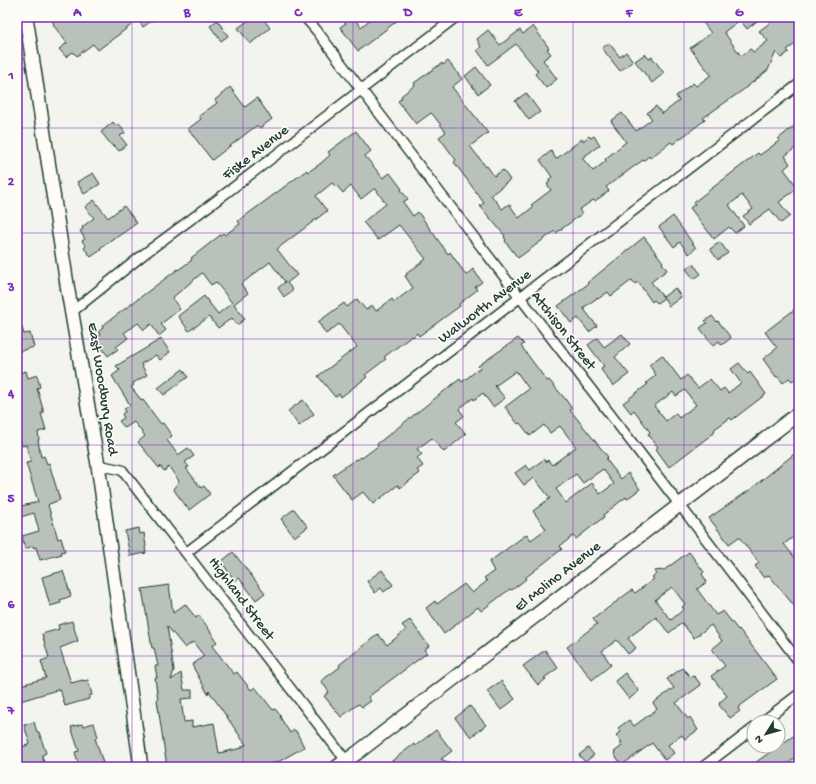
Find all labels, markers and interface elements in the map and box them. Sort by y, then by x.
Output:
text: A [72,6,82,21]
text: B [183,6,192,21]
text: C [293,6,303,21]
text: D [403,6,413,21]
text: E [514,6,523,21]
text: F [625,6,634,21]
text: G [735,6,744,21]
text: 1 [7,69,14,84]
street label: Fiske Avenue [218,121,293,185]
text: 2 [8,175,15,190]
street label: Walworth Avenue [435,266,535,348]
text: 3 [7,281,15,296]
street label: Atchison Street [527,288,601,376]
street label: East Woodbury Road [83,321,122,458]
text: 4 [7,387,15,402]
text: 5 [8,492,15,507]
street label: El Molino Avenue [511,538,605,616]
street label: Highland Street [204,554,279,646]
text: 6 [8,598,15,613]
text: 7 [7,704,16,719]
north arrow [746,714,786,754]
text: N [753,732,767,745]

